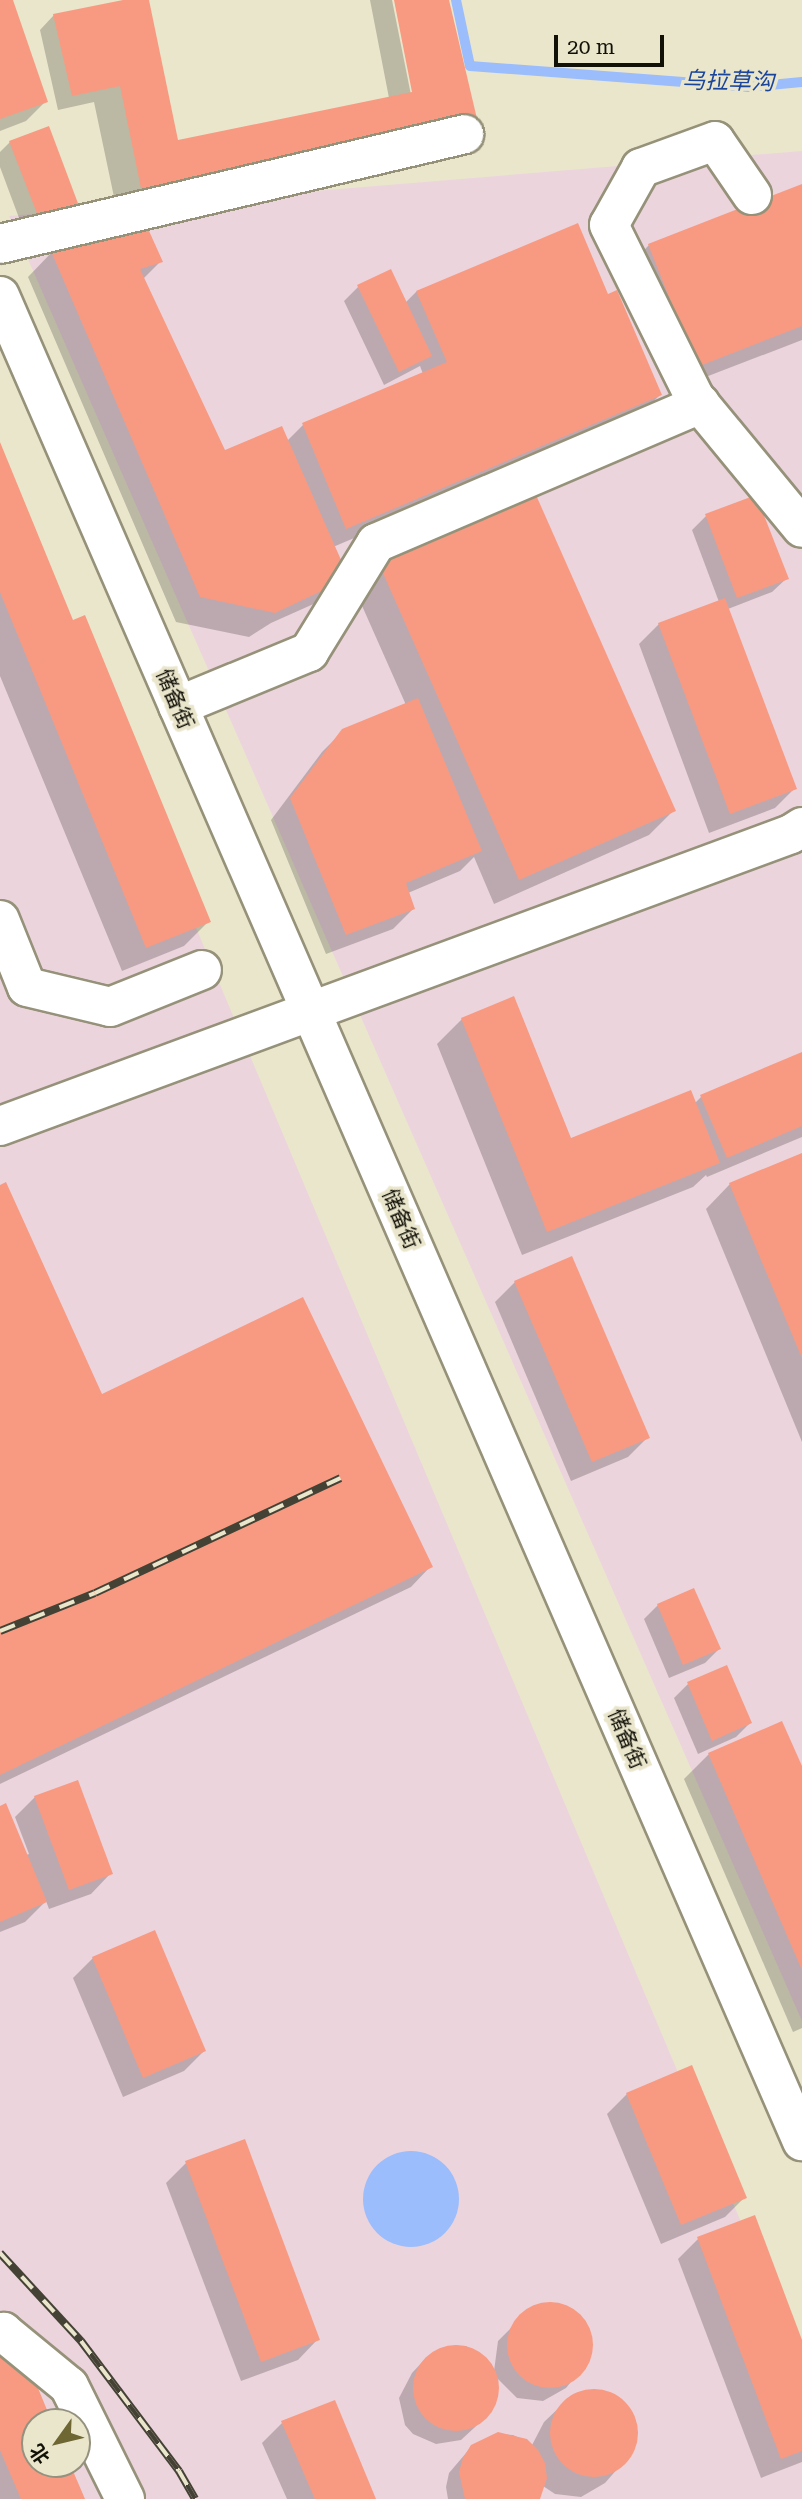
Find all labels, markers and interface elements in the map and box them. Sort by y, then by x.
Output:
scale bar [557,21,667,65]
text: 20 m [567,35,615,59]
water label: 乌拉草沟 [682,67,774,97]
street label: 储备街 [151,665,199,733]
street label: 储备街 [377,1185,425,1253]
street label: 储备街 [603,1705,651,1773]
north arrow [21,2408,91,2478]
text: 北 [25,2440,55,2468]

